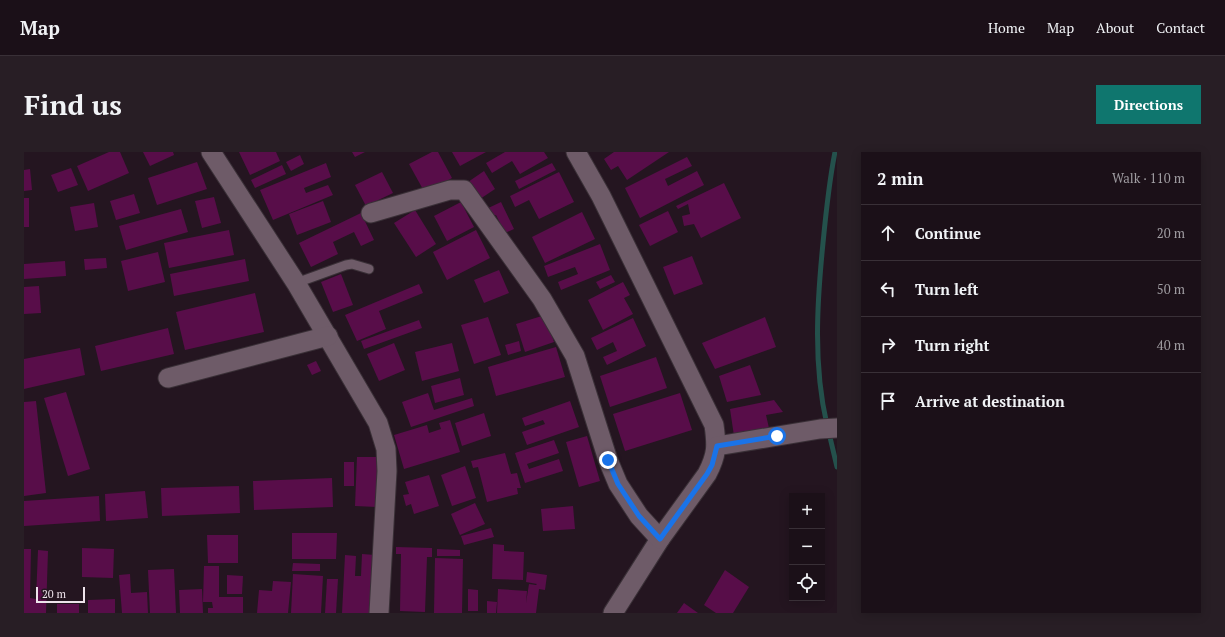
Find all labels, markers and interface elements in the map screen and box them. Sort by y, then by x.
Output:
text: Map [20,15,60,40]
text: Home [988,18,1025,37]
text: Map [1047,18,1074,37]
text: About [1096,18,1134,37]
text: Contact [1156,18,1205,37]
button: Directions [1096,85,1201,124]
text: Find us [24,86,122,123]
text: 2 min [877,167,924,190]
text: Walk · 110 m [1112,169,1185,187]
icon: ahead [877,222,899,244]
text: Continue [915,223,981,243]
text: 20 m [1157,224,1185,242]
icon: left [877,278,899,300]
text: Turn left [915,279,979,299]
text: 50 m [1157,280,1185,298]
icon: right [877,334,899,356]
text: Turn right [915,335,990,355]
text: 40 m [1157,336,1185,354]
icon: arrive [877,390,899,412]
text: Arrive at destination [915,391,1065,411]
route start [768,427,786,445]
route end [599,451,617,469]
map controls [789,493,825,601]
button: + [789,493,825,529]
button: − [789,529,825,565]
button: locate [789,565,825,601]
scale bar [36,585,85,604]
text: 20 m [42,587,66,601]

